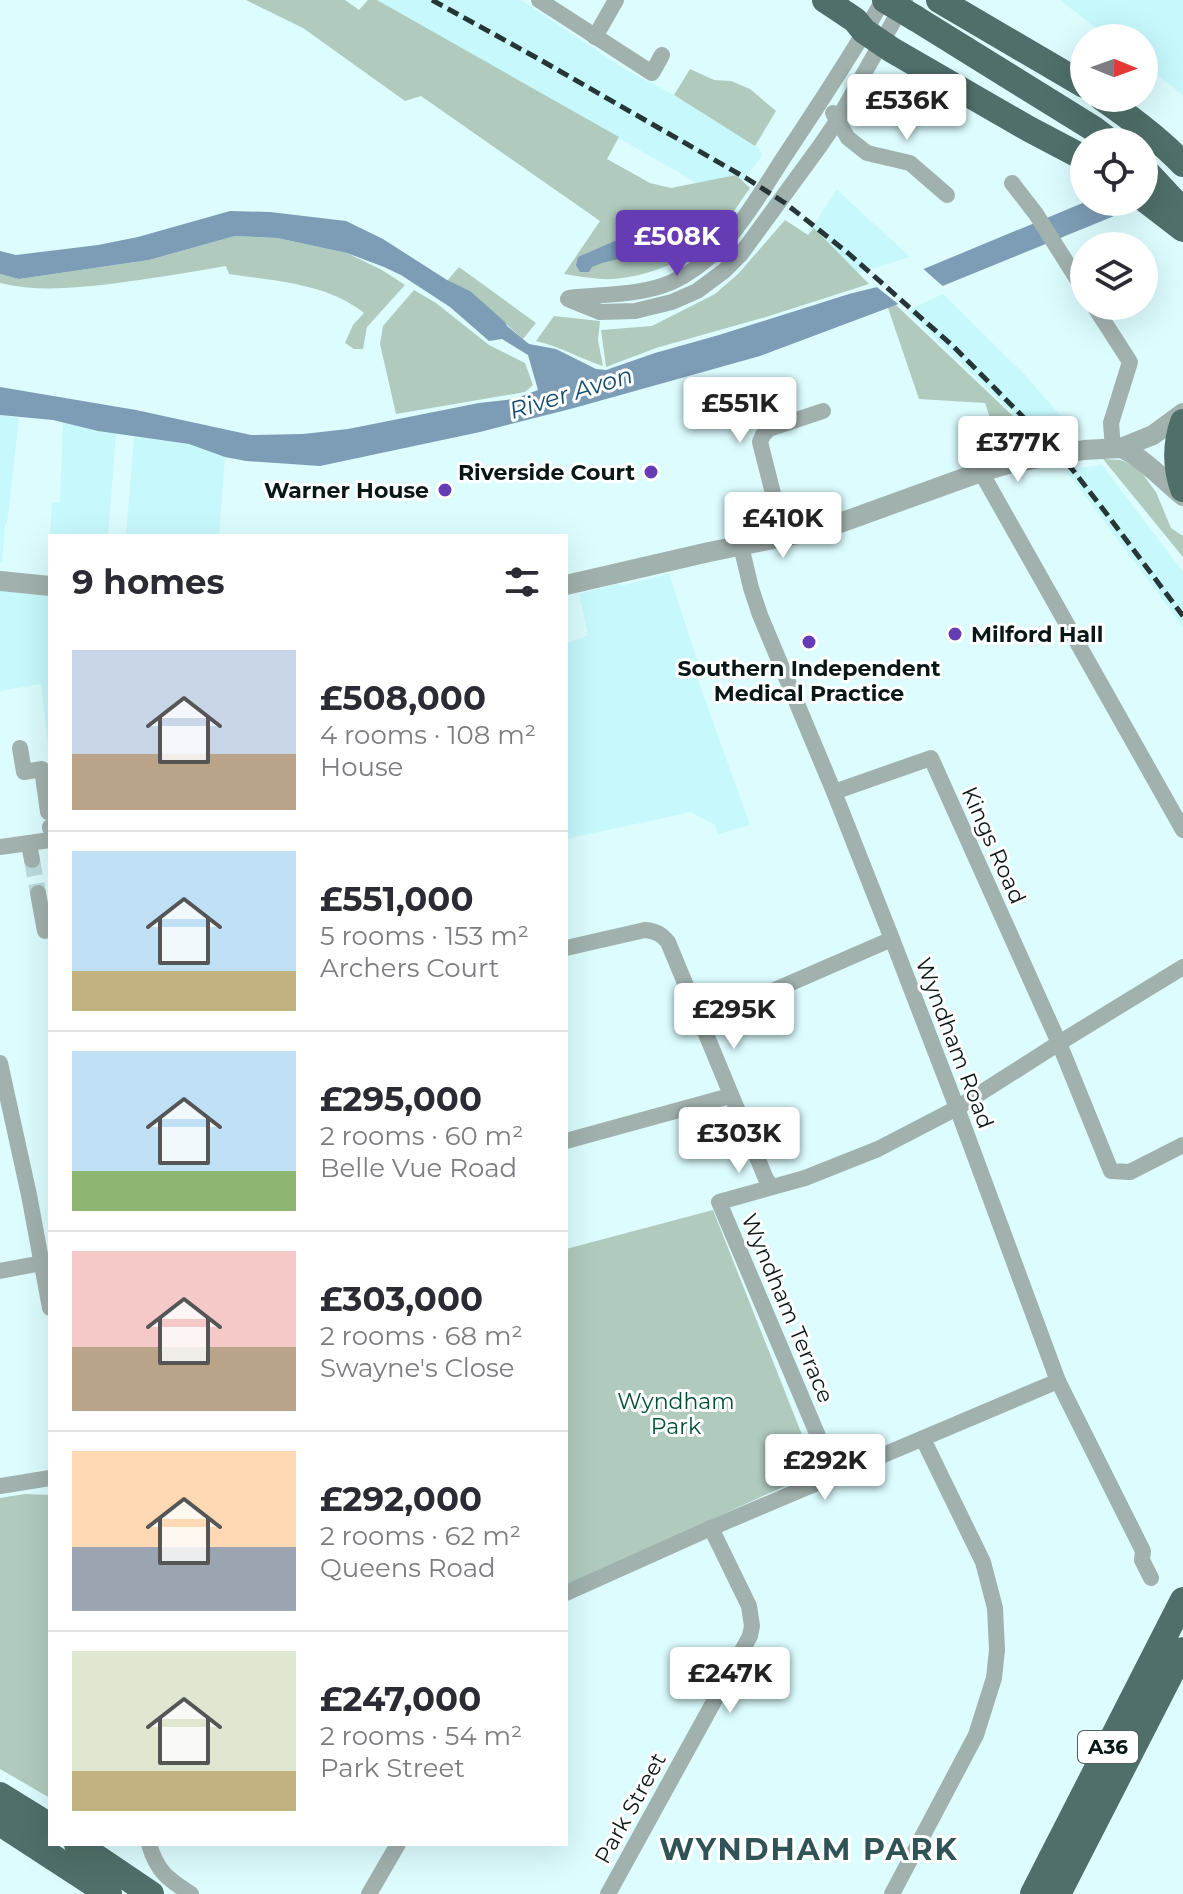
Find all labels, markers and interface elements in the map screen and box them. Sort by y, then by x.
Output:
north arrow [1070,24,1158,112]
map controls [1070,24,1158,320]
pin: £536K [851,74,963,142]
text: £536K [865,84,949,116]
button: locate [1070,128,1158,216]
pin: £508K [621,210,733,278]
text: £508K [634,220,720,252]
button: layers [1070,232,1158,320]
water label: River Avon [506,360,636,425]
pin: £551K [684,377,796,445]
text: £551K [701,387,779,419]
pin: £377K [962,416,1074,484]
text: £377K [976,426,1060,458]
place label: Riverside Court [458,459,635,486]
marker: Riverside Court [642,463,660,481]
place label: Warner House [264,477,429,504]
marker: Warner House [436,481,454,499]
pin: £410K [727,492,839,560]
text: £410K [742,502,824,534]
icon: filters [500,560,544,604]
text: 9 homes [72,561,225,603]
place label: Milford Hall [971,621,1103,648]
marker: Milford Hall [946,625,964,643]
marker: Southern Independent Medical Practice [800,633,818,651]
place label: Southern Independent Medical Practice [678,655,941,707]
text: £508,000 [320,677,486,719]
icon: home [136,682,232,778]
text: 4 rooms · 108 m² [320,719,536,751]
text: House [320,751,403,783]
street label: Kings Road [956,782,1031,908]
text: £551,000 [320,878,474,920]
icon: home [136,883,232,979]
text: 5 rooms · 153 m² [320,920,529,952]
text: Archers Court [320,952,499,984]
street label: Wyndham Road [910,954,1000,1132]
pin: £295K [678,983,790,1051]
text: £295K [692,993,776,1025]
text: £295,000 [320,1078,482,1120]
icon: home [136,1083,232,1179]
pin: £303K [683,1107,795,1175]
text: £303K [697,1117,781,1149]
text: 2 rooms · 60 m² [320,1120,523,1152]
text: Belle Vue Road [320,1152,517,1184]
street label: Wyndham Terrace [735,1210,840,1407]
text: £303,000 [320,1278,483,1320]
icon: home [136,1283,232,1379]
text: 2 rooms · 68 m² [320,1320,523,1352]
text: Swayne's Close [320,1352,515,1384]
park label: Wyndham Park [617,1388,735,1440]
pin: £292K [769,1434,881,1502]
text: £292K [783,1444,867,1476]
text: £292,000 [320,1478,482,1520]
icon: home [136,1483,232,1579]
text: 2 rooms · 62 m² [320,1520,521,1552]
text: Queens Road [320,1552,496,1584]
pin: £247K [674,1647,786,1715]
text: £247K [688,1657,772,1689]
text: £247,000 [320,1678,481,1720]
icon: home [136,1683,232,1779]
text: 2 rooms · 54 m² [320,1720,522,1752]
road number: A36 [1078,1731,1138,1763]
street label: Park Street [589,1748,672,1868]
text: Park Street [320,1752,465,1784]
district label: WYNDHAM PARK [659,1831,959,1868]

